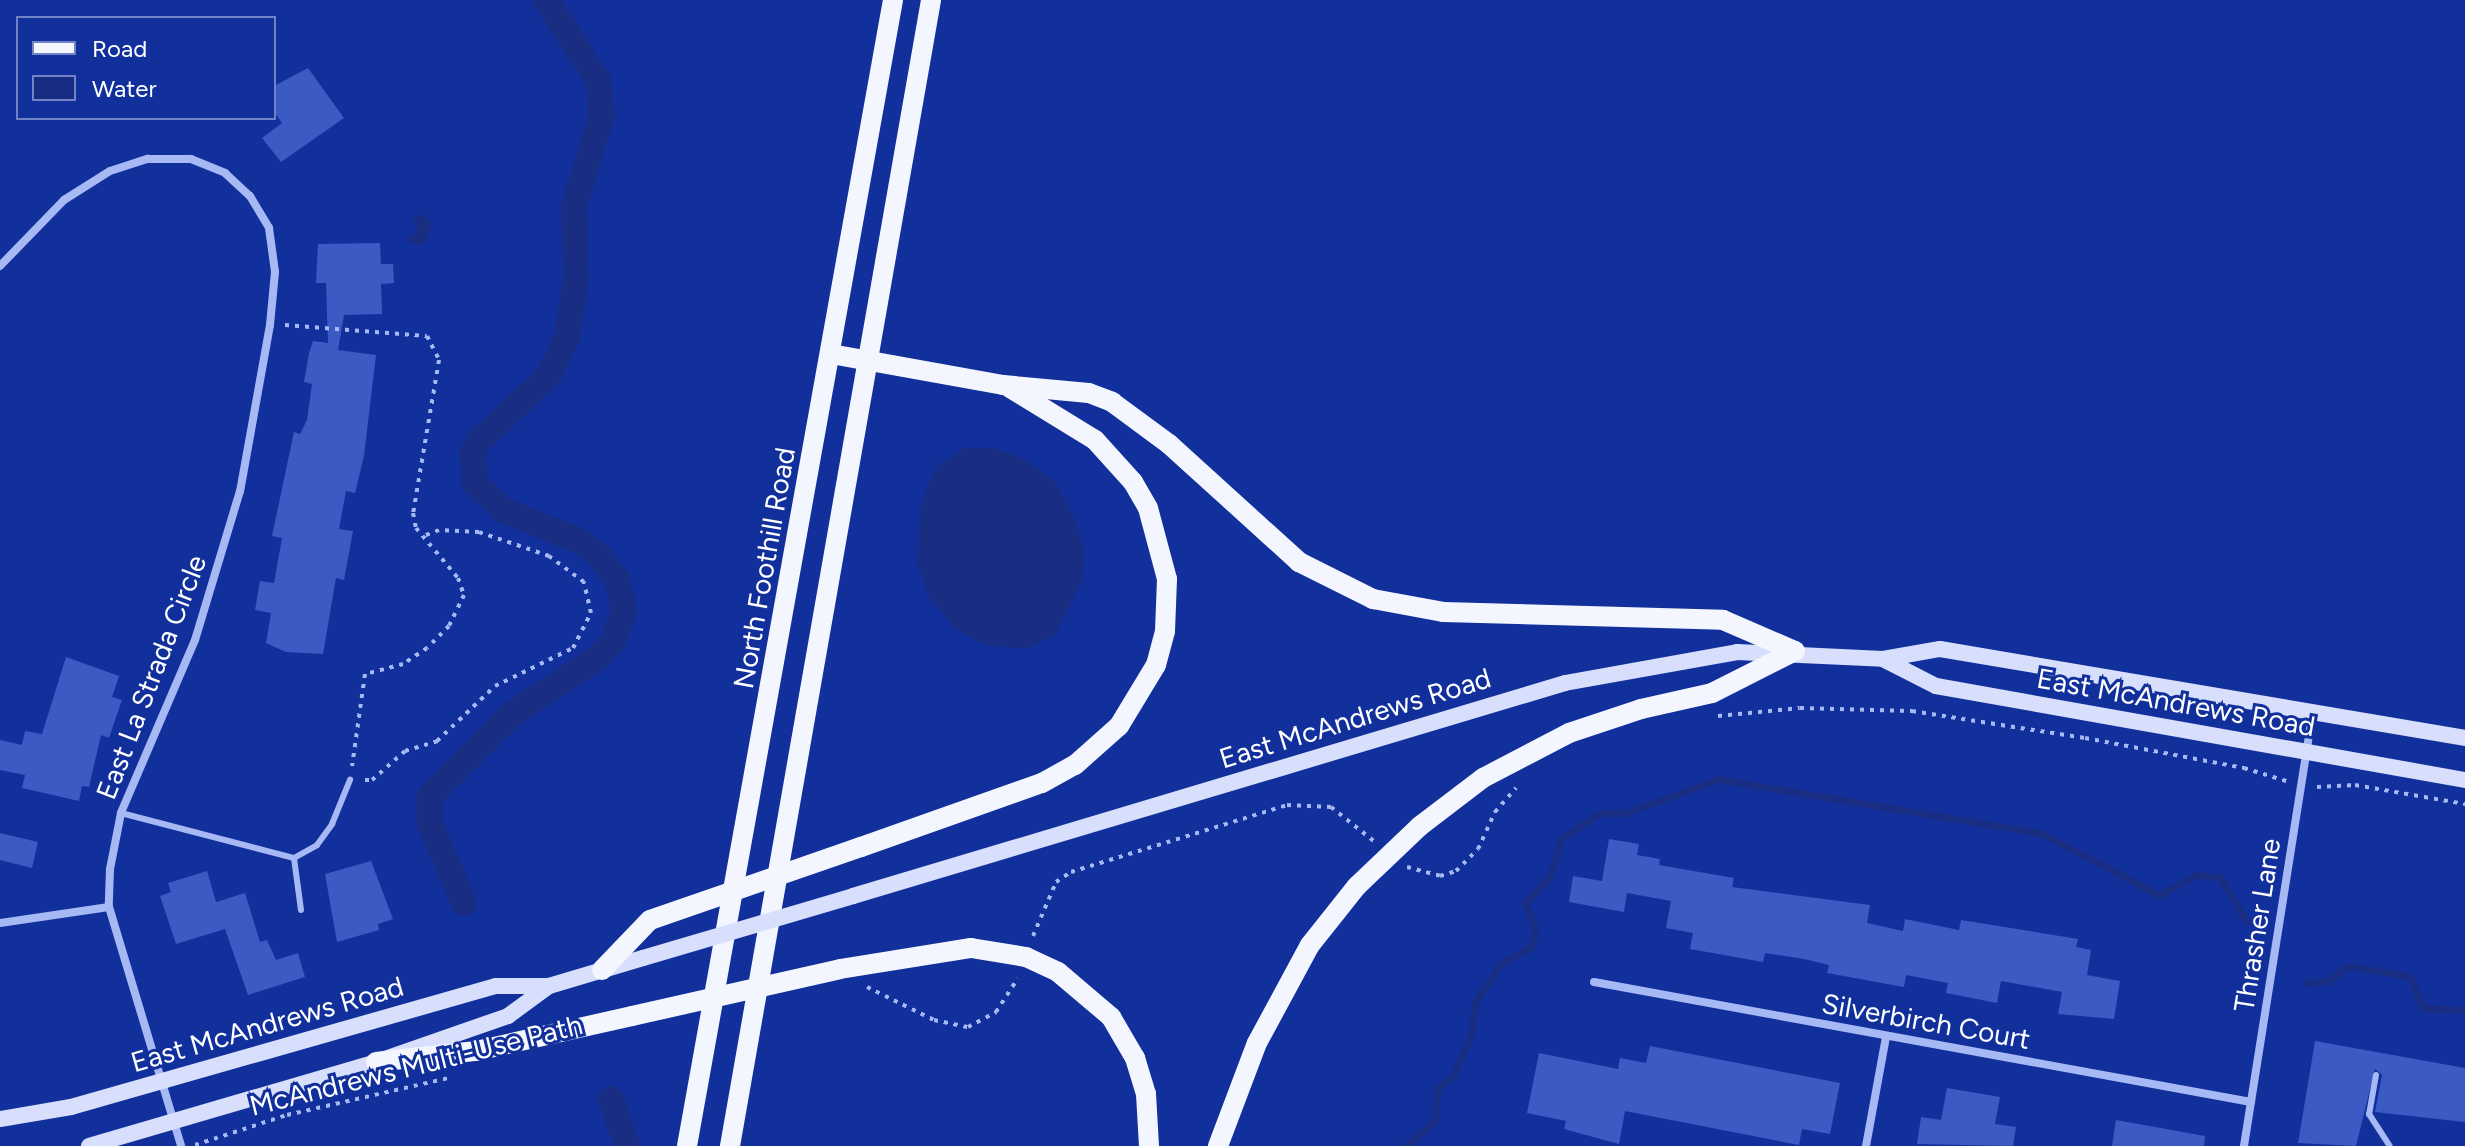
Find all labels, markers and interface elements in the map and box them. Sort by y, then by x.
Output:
legend [16,16,276,120]
text: Road [92,34,147,63]
text: Water [92,74,157,103]
street label: North Foothill Road [726,445,802,691]
street label: East La Strada Circle [89,550,213,804]
street label: East McAndrews Road [1215,661,1495,775]
street label: East McAndrews Road [2034,661,2318,743]
street label: Thrasher Lane [2227,836,2287,1014]
street label: East McAndrews Road [127,969,407,1079]
street label: Silverbirch Court [1819,986,2033,1056]
street label: McAndrews Multi-Use Path [246,1007,586,1123]

